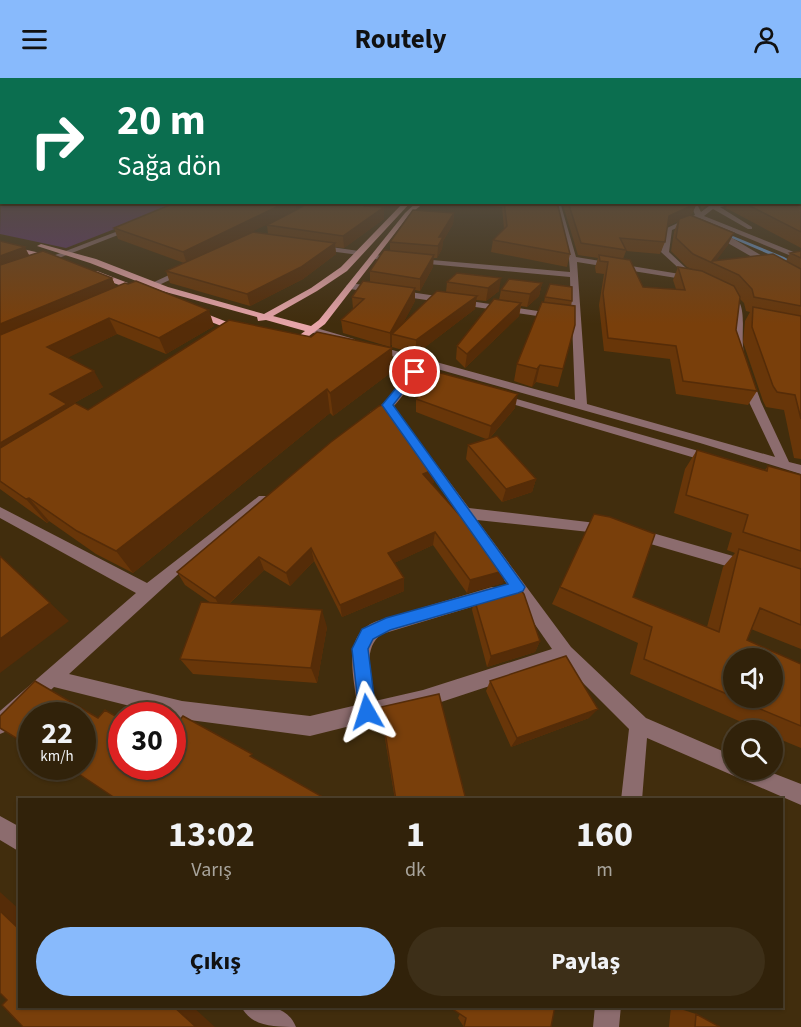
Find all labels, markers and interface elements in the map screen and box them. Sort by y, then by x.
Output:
text: Routely [354,20,447,59]
icon: menu [18,23,51,56]
icon: person [750,23,783,56]
text: 20 m [117,91,206,151]
icon: right [18,102,96,180]
text: Sağa dön [117,147,222,186]
pin [389,346,440,397]
icon: arrive [398,355,431,388]
map controls [723,648,783,780]
button: sound [723,648,783,708]
position arrow [335,680,399,744]
speed limit sign: 30 [108,702,186,780]
text: 22 [41,712,73,755]
button: search [723,720,783,780]
text: km/h [40,746,74,767]
text: 13:02 [168,809,255,860]
text: 1 [406,809,425,860]
text: 160 [576,809,633,860]
text: Varış [191,856,232,884]
text: dk [405,856,426,884]
text: m [596,856,613,884]
button: Çıkış [36,927,395,996]
button: Paylaş [407,927,765,996]

